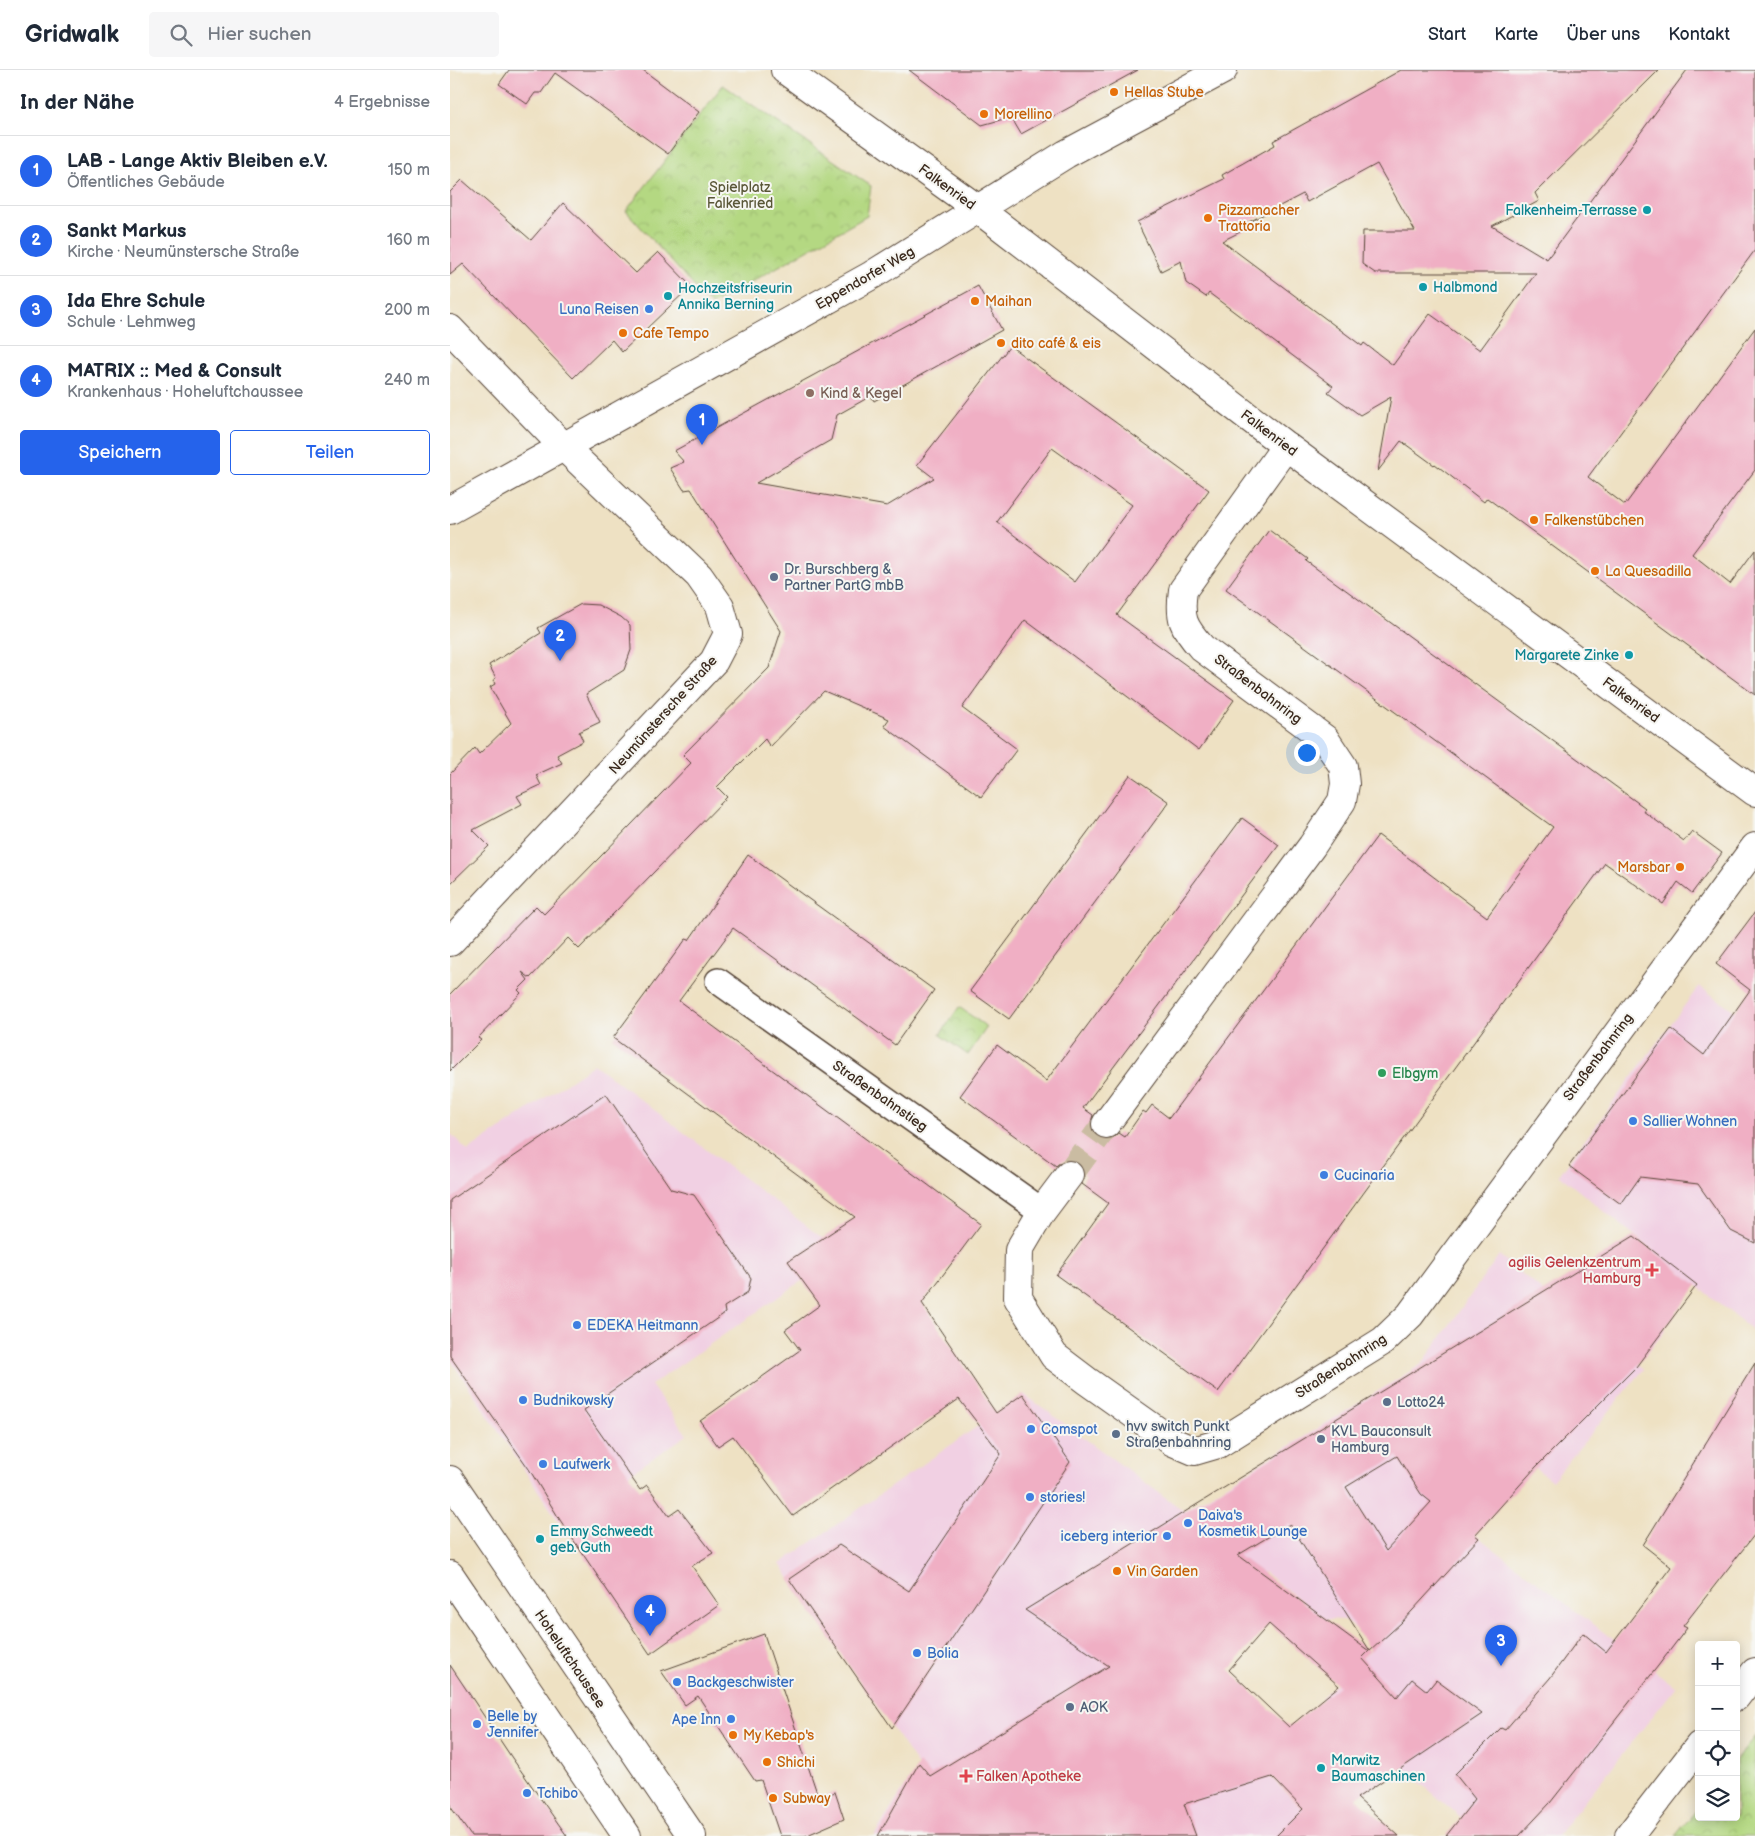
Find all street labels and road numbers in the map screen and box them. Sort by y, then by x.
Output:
street label: Falkenried [915,161,979,213]
street label: Eppendorfer Weg [813,243,917,313]
street label: Falkenried [1237,406,1301,460]
street label: Straßenbahnring [1211,651,1305,727]
street label: Neumünstersche Straße [605,652,721,778]
street label: Falkenried [1599,674,1663,726]
street label: Straßenbahnring [1560,1010,1636,1104]
street label: Straßenbahnstieg [829,1057,931,1135]
street label: Straßenbahnring [1292,1330,1390,1402]
street label: Hoheluftchaussee [531,1607,609,1711]

